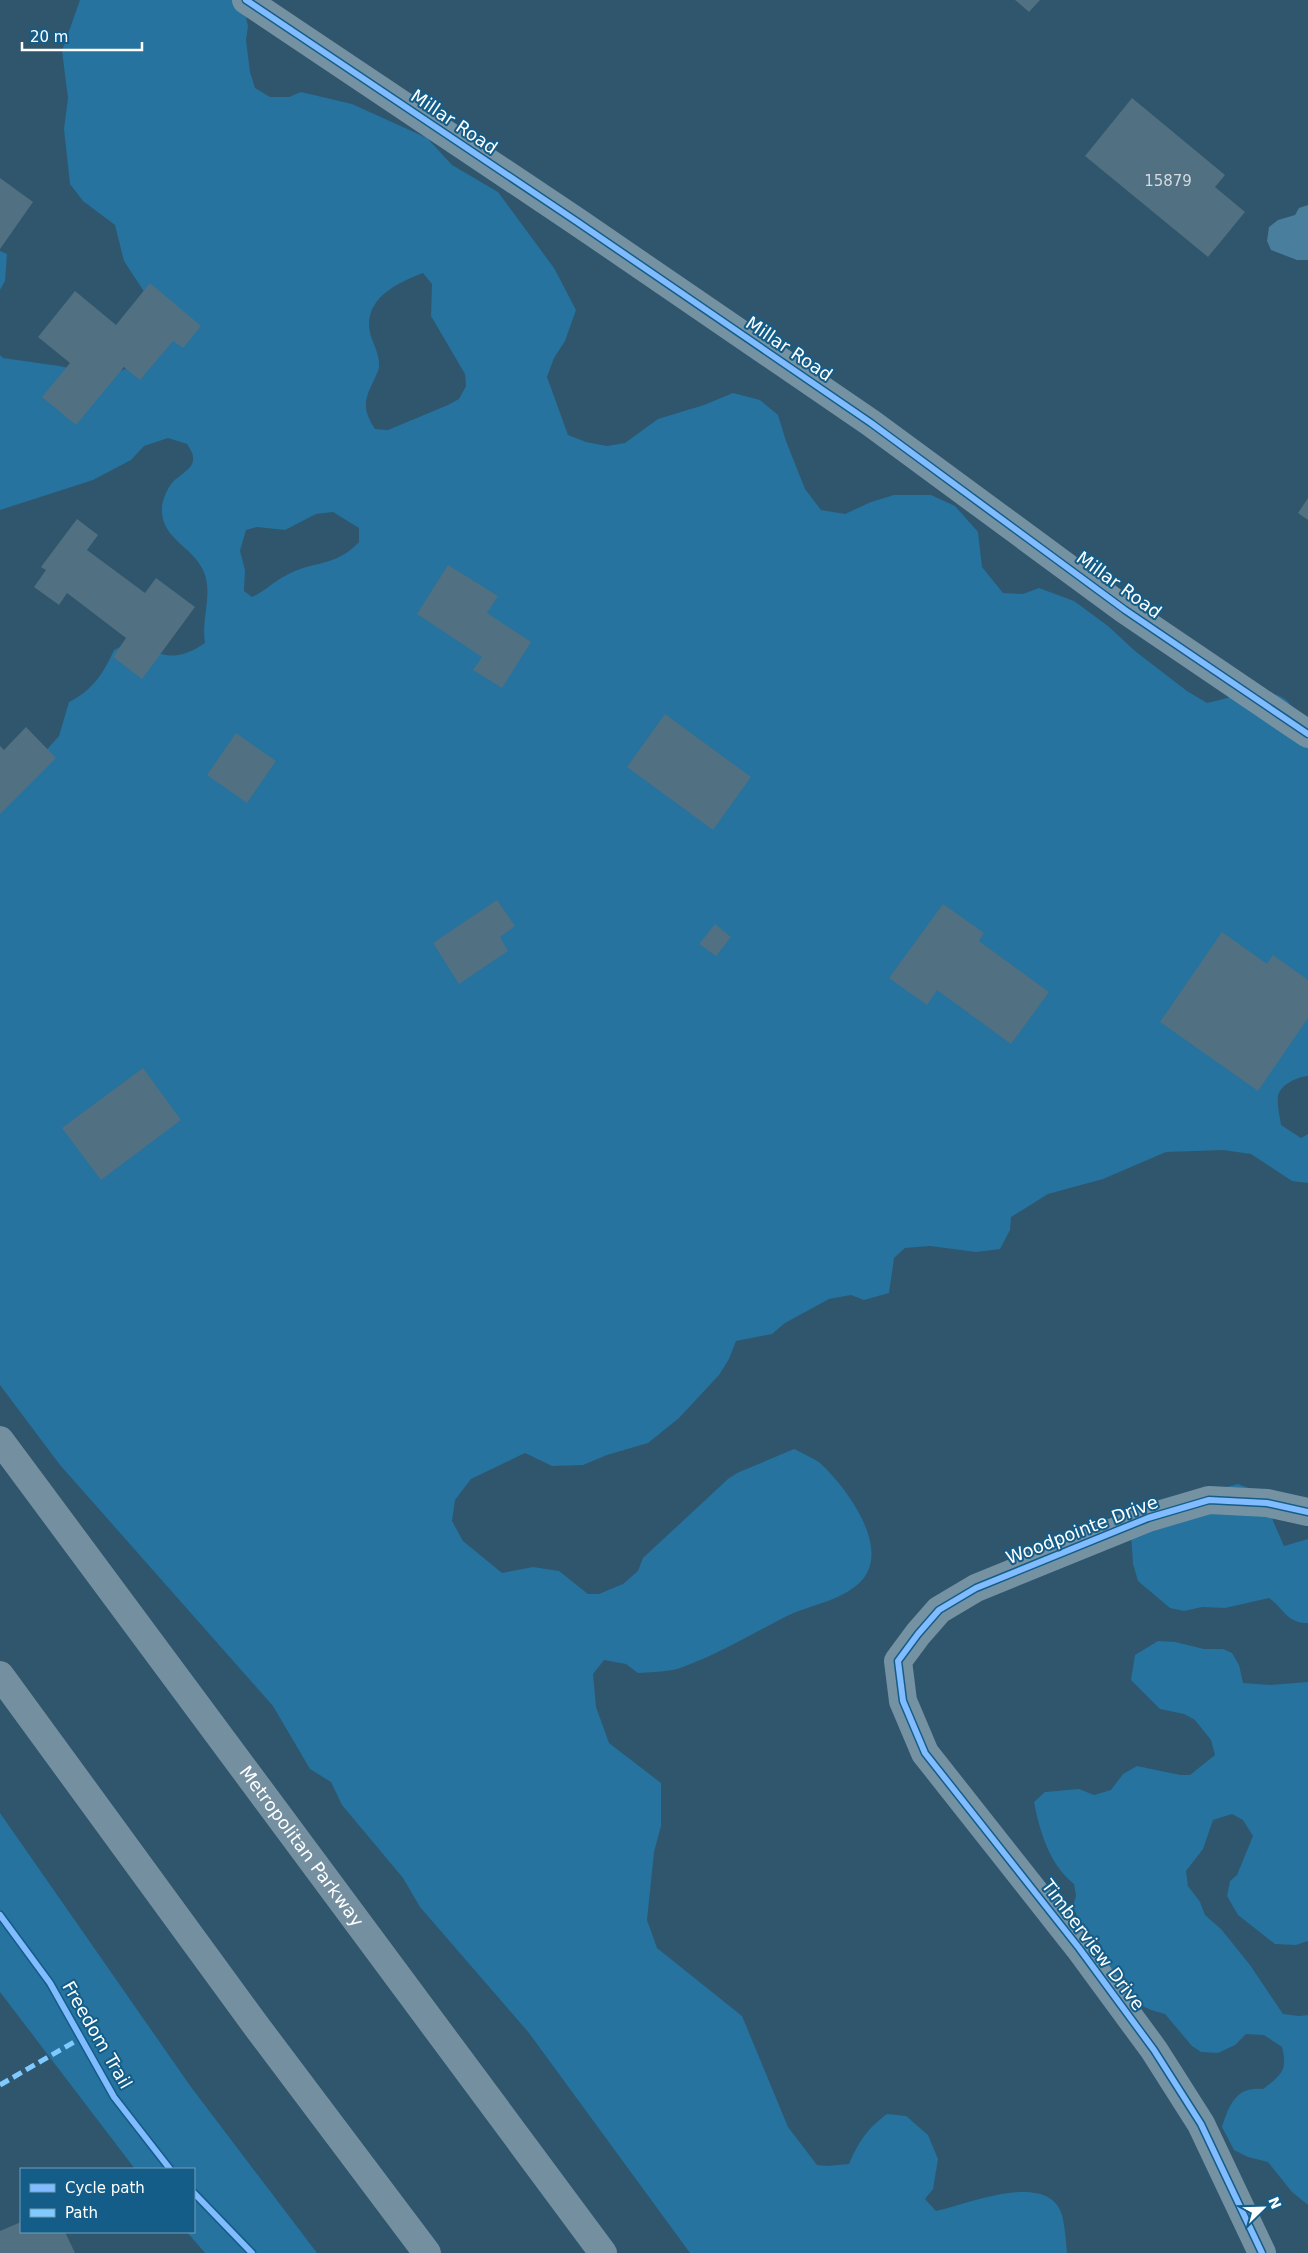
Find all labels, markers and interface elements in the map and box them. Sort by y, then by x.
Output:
scale bar [22,20,142,52]
text: 20 m [30,28,68,46]
street label: Millar Road [407,85,502,158]
house number: 15879 [1144,172,1192,190]
street label: Millar Road [742,312,837,385]
street label: Millar Road [1073,547,1166,622]
street label: Woodpointe Drive [1003,1491,1161,1568]
street label: Metropolitan Parkway [235,1762,368,1931]
street label: Timberview Drive [1037,1874,1149,2014]
street label: Freedom Trail [58,1977,137,2092]
legend [20,2168,195,2233]
text: Cycle path [65,2179,145,2197]
north arrow [1238,2183,1288,2233]
text: N [1265,2194,1285,2211]
text: Path [65,2204,98,2222]

